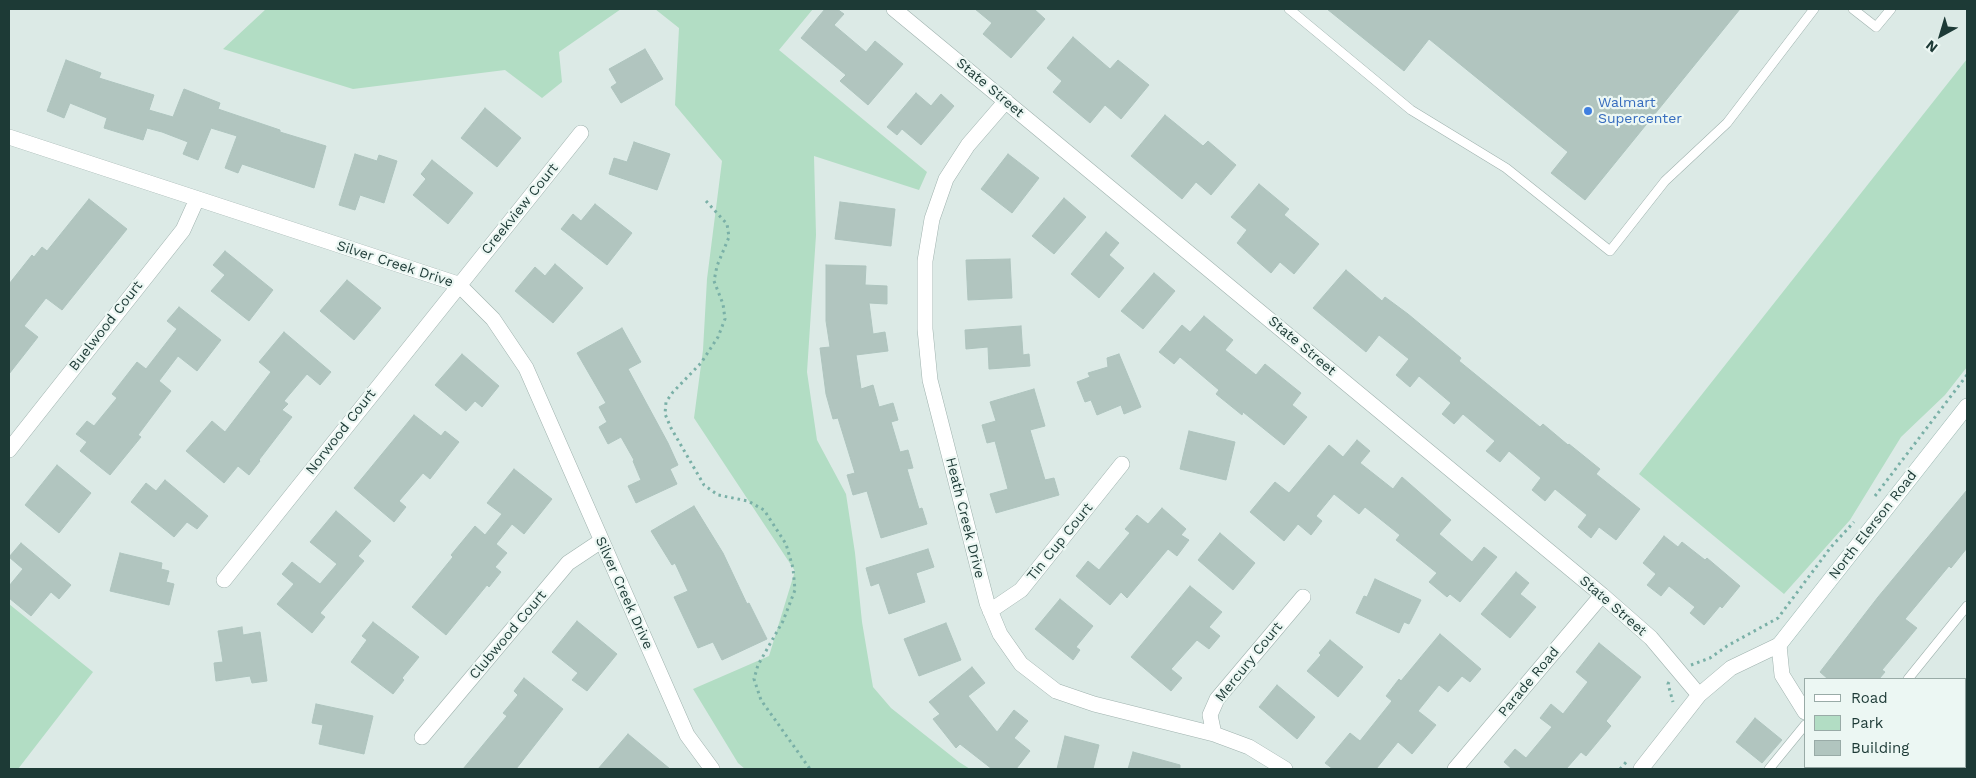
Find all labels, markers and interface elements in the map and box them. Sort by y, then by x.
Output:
north arrow [1916,10,1966,60]
text: N [1922,37,1941,56]
street label: State Street [953,55,1027,121]
place label: Walmart Supercenter [1598,95,1682,128]
marker: Walmart Supercenter [1582,105,1594,117]
street label: Creekview Court [478,160,562,258]
street label: Silver Creek Drive [335,237,455,291]
street label: Buelwood Court [66,278,146,374]
street label: State Street [1265,313,1339,379]
street label: Norwood Court [302,386,380,478]
street label: Heath Creek Drive [942,456,988,580]
street label: North Elerson Road [1825,467,1921,583]
street label: Tin Cup Court [1024,500,1096,584]
street label: Silver Creek Drive [592,534,656,652]
street label: State Street [1576,572,1650,640]
street label: Clubwood Court [466,587,550,683]
street label: Mercury Court [1212,619,1286,705]
street label: Parade Road [1495,644,1563,720]
legend [1804,678,1966,768]
text: Road [1851,689,1888,707]
text: Park [1851,714,1883,732]
text: Building [1851,739,1909,757]

